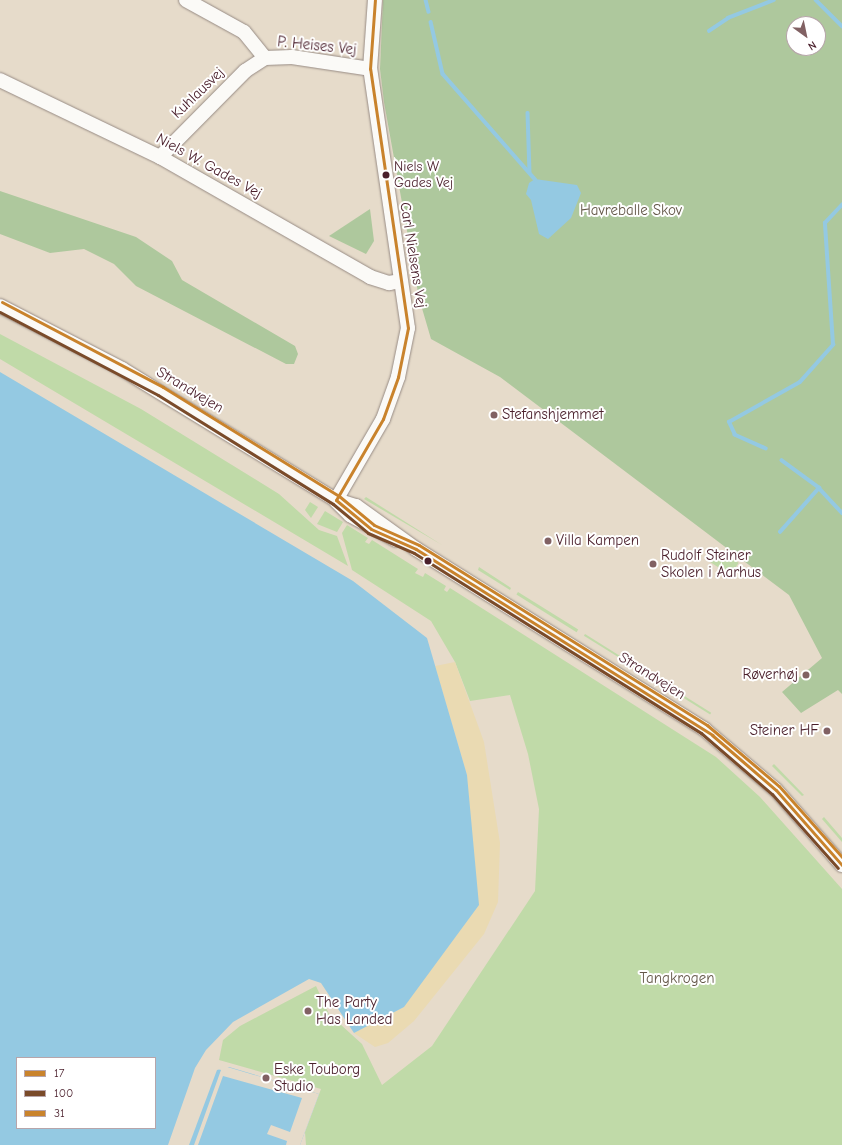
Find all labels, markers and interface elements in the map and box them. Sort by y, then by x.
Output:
north arrow [786,16,826,56]
street label: P. Heises Vej [276,33,358,59]
text: N [806,38,819,53]
street label: Kuhlausvej [168,64,228,122]
street label: Niels W. Gades Vej [153,130,265,202]
place label: Niels W Gades Vej [394,159,453,192]
marker: Niels W Gades Vej [381,170,391,180]
street label: Carl Nielsens Vej [396,201,430,309]
park label: Havreballe Skov [580,202,682,220]
street label: Strandvejen [153,363,227,417]
place label: Stefanshjemmet [502,406,604,424]
marker: Stefanshjemmet [489,410,499,420]
place label: Villa Kampen [556,532,639,550]
marker: Villa Kampen [543,536,553,546]
place label: Rudolf Steiner Skolen i Aarhus [661,546,761,581]
unlabelled marker [423,556,433,566]
marker: Rudolf Steiner Skolen i Aarhus [648,559,658,569]
street label: Strandvejen [615,648,689,704]
place label: Røverhøj [743,666,798,684]
marker: Røverhøj [801,670,811,680]
place label: Steiner HF [750,722,819,740]
marker: Steiner HF [822,726,832,736]
park label: Tangkrogen [639,970,715,988]
place label: The Party Has Landed [316,993,393,1028]
marker: The Party Has Landed [303,1006,313,1016]
legend [16,1057,156,1129]
place label: Eske Touborg Studio [274,1060,360,1095]
text: 17 [54,1066,64,1080]
marker: Eske Touborg Studio [261,1073,271,1083]
text: 100 [54,1086,73,1100]
text: 31 [54,1106,65,1120]

